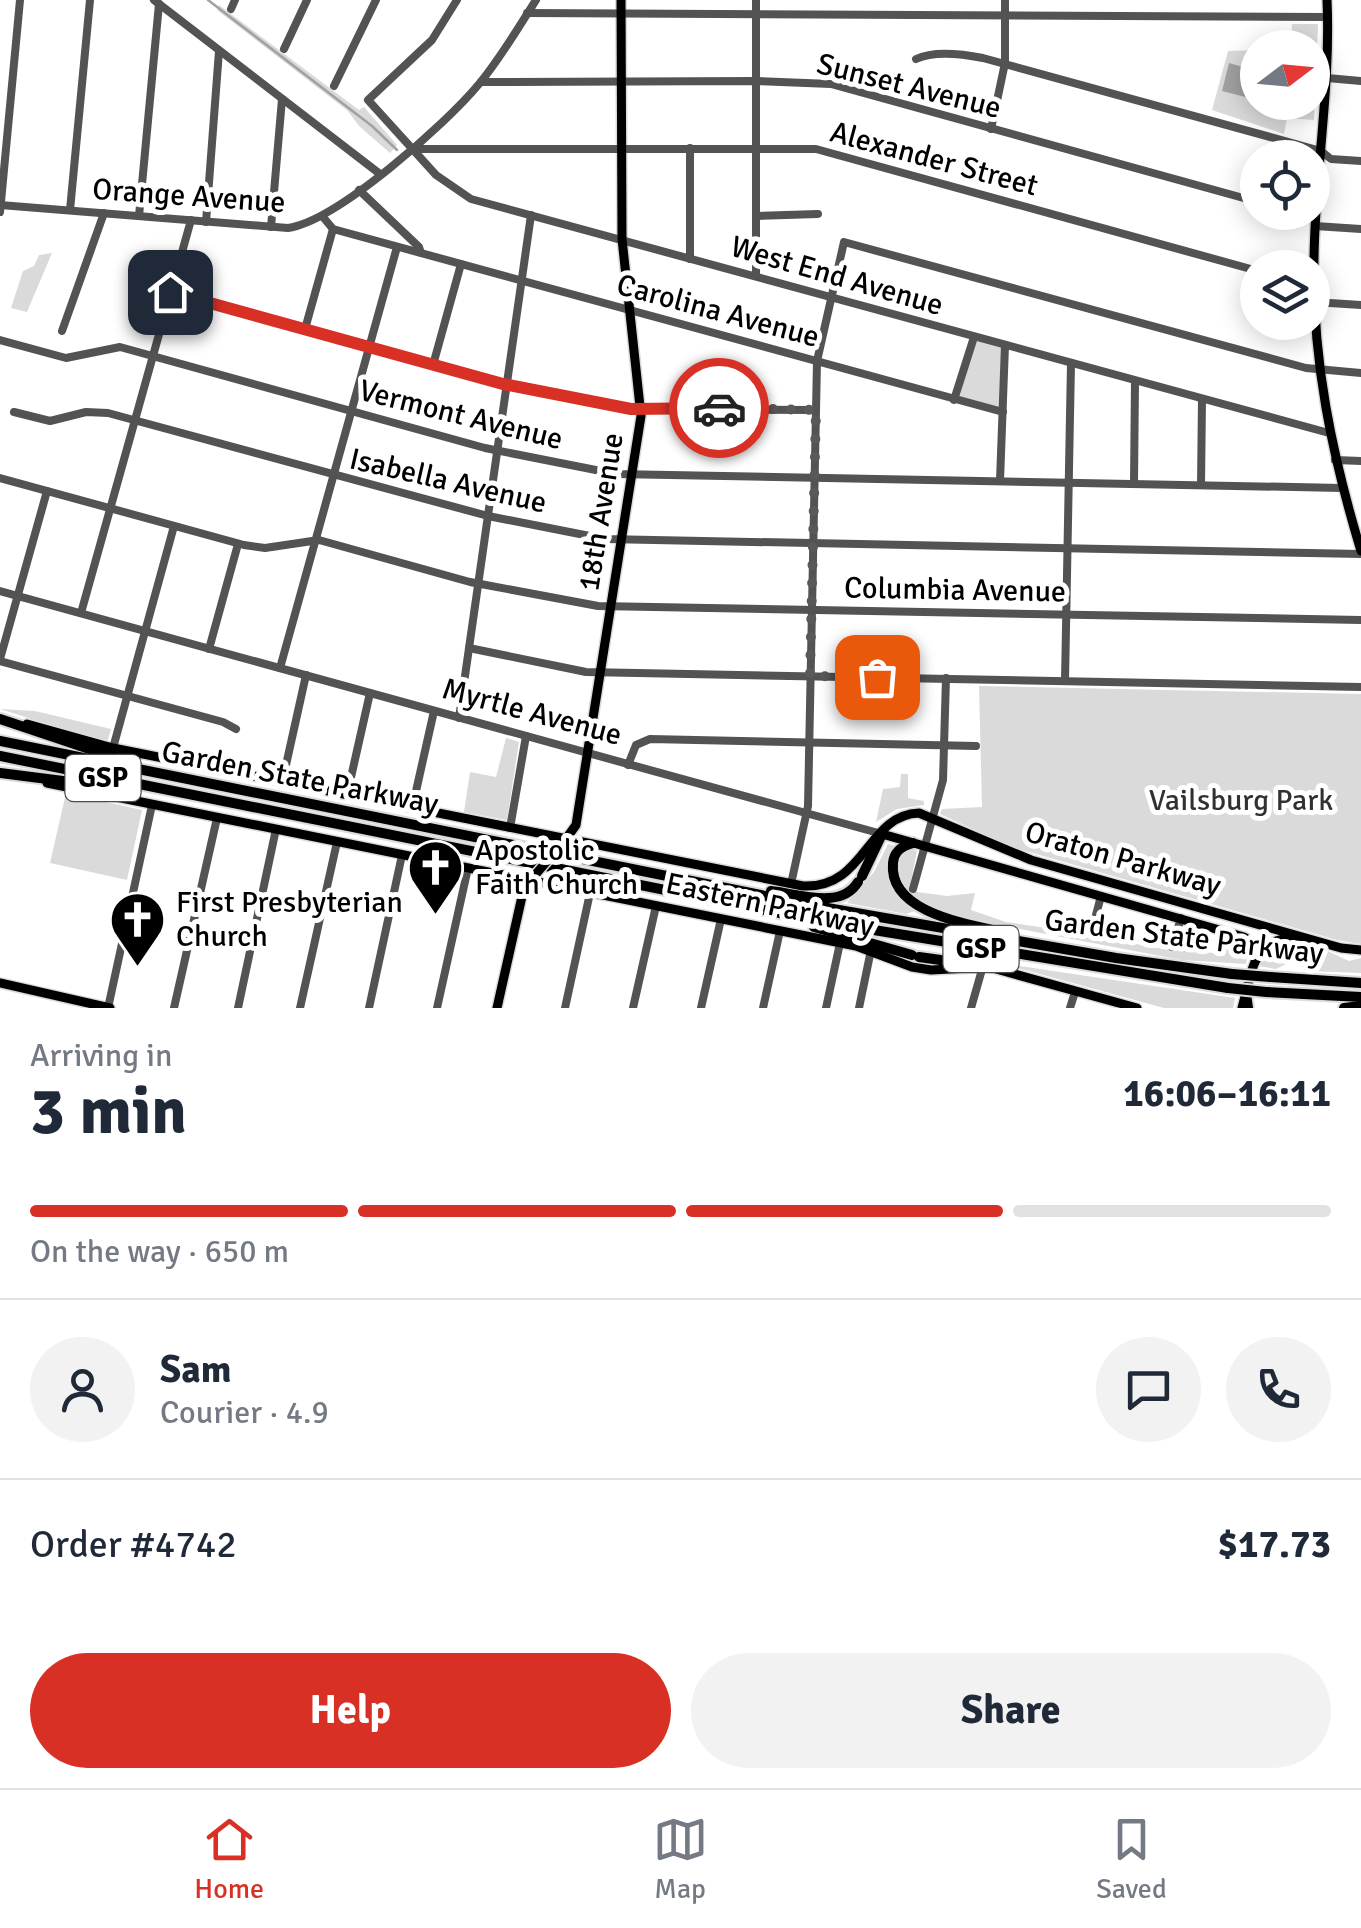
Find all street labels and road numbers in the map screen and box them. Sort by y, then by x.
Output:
street label: Sunset Avenue [813,45,1005,127]
street label: Alexander Street [826,114,1042,204]
street label: Orange Avenue [91,171,287,221]
street label: West End Avenue [727,228,947,324]
street label: Carolina Avenue [613,266,823,356]
street label: Vermont Avenue [355,372,567,458]
street label: 18th Avenue [570,430,632,594]
street label: Isabella Avenue [346,440,550,522]
street label: Columbia Avenue [844,570,1066,610]
street label: Myrtle Avenue [438,670,626,754]
street label: Garden State Parkway [159,733,441,823]
road number: GSP [66,755,140,801]
street label: Oraton Parkway [1021,813,1225,905]
street label: Eastern Parkway [662,865,878,945]
street label: Garden State Parkway [1042,902,1326,972]
road number: GSP [944,926,1018,972]

